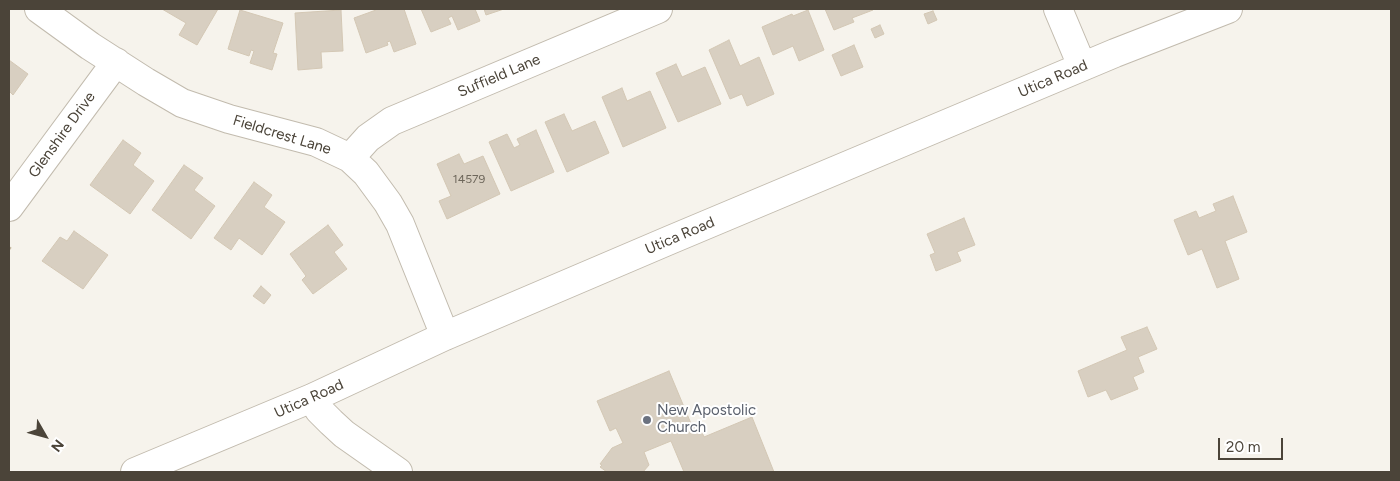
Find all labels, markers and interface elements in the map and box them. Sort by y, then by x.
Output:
street label: Suffield Lane [455,50,543,102]
street label: Utica Road [1016,56,1090,102]
street label: Glenshire Drive [25,89,99,181]
street label: Fieldcrest Lane [231,112,333,158]
house number: 14579 [453,172,485,186]
street label: Utica Road [643,213,717,259]
street label: Utica Road [272,376,346,422]
place label: New Apostolic Church [657,402,756,437]
north arrow [20,411,70,461]
marker: New Apostolic Church [641,414,653,426]
scale bar [1220,428,1285,460]
text: N [47,436,67,455]
text: 20 m [1226,438,1260,456]

